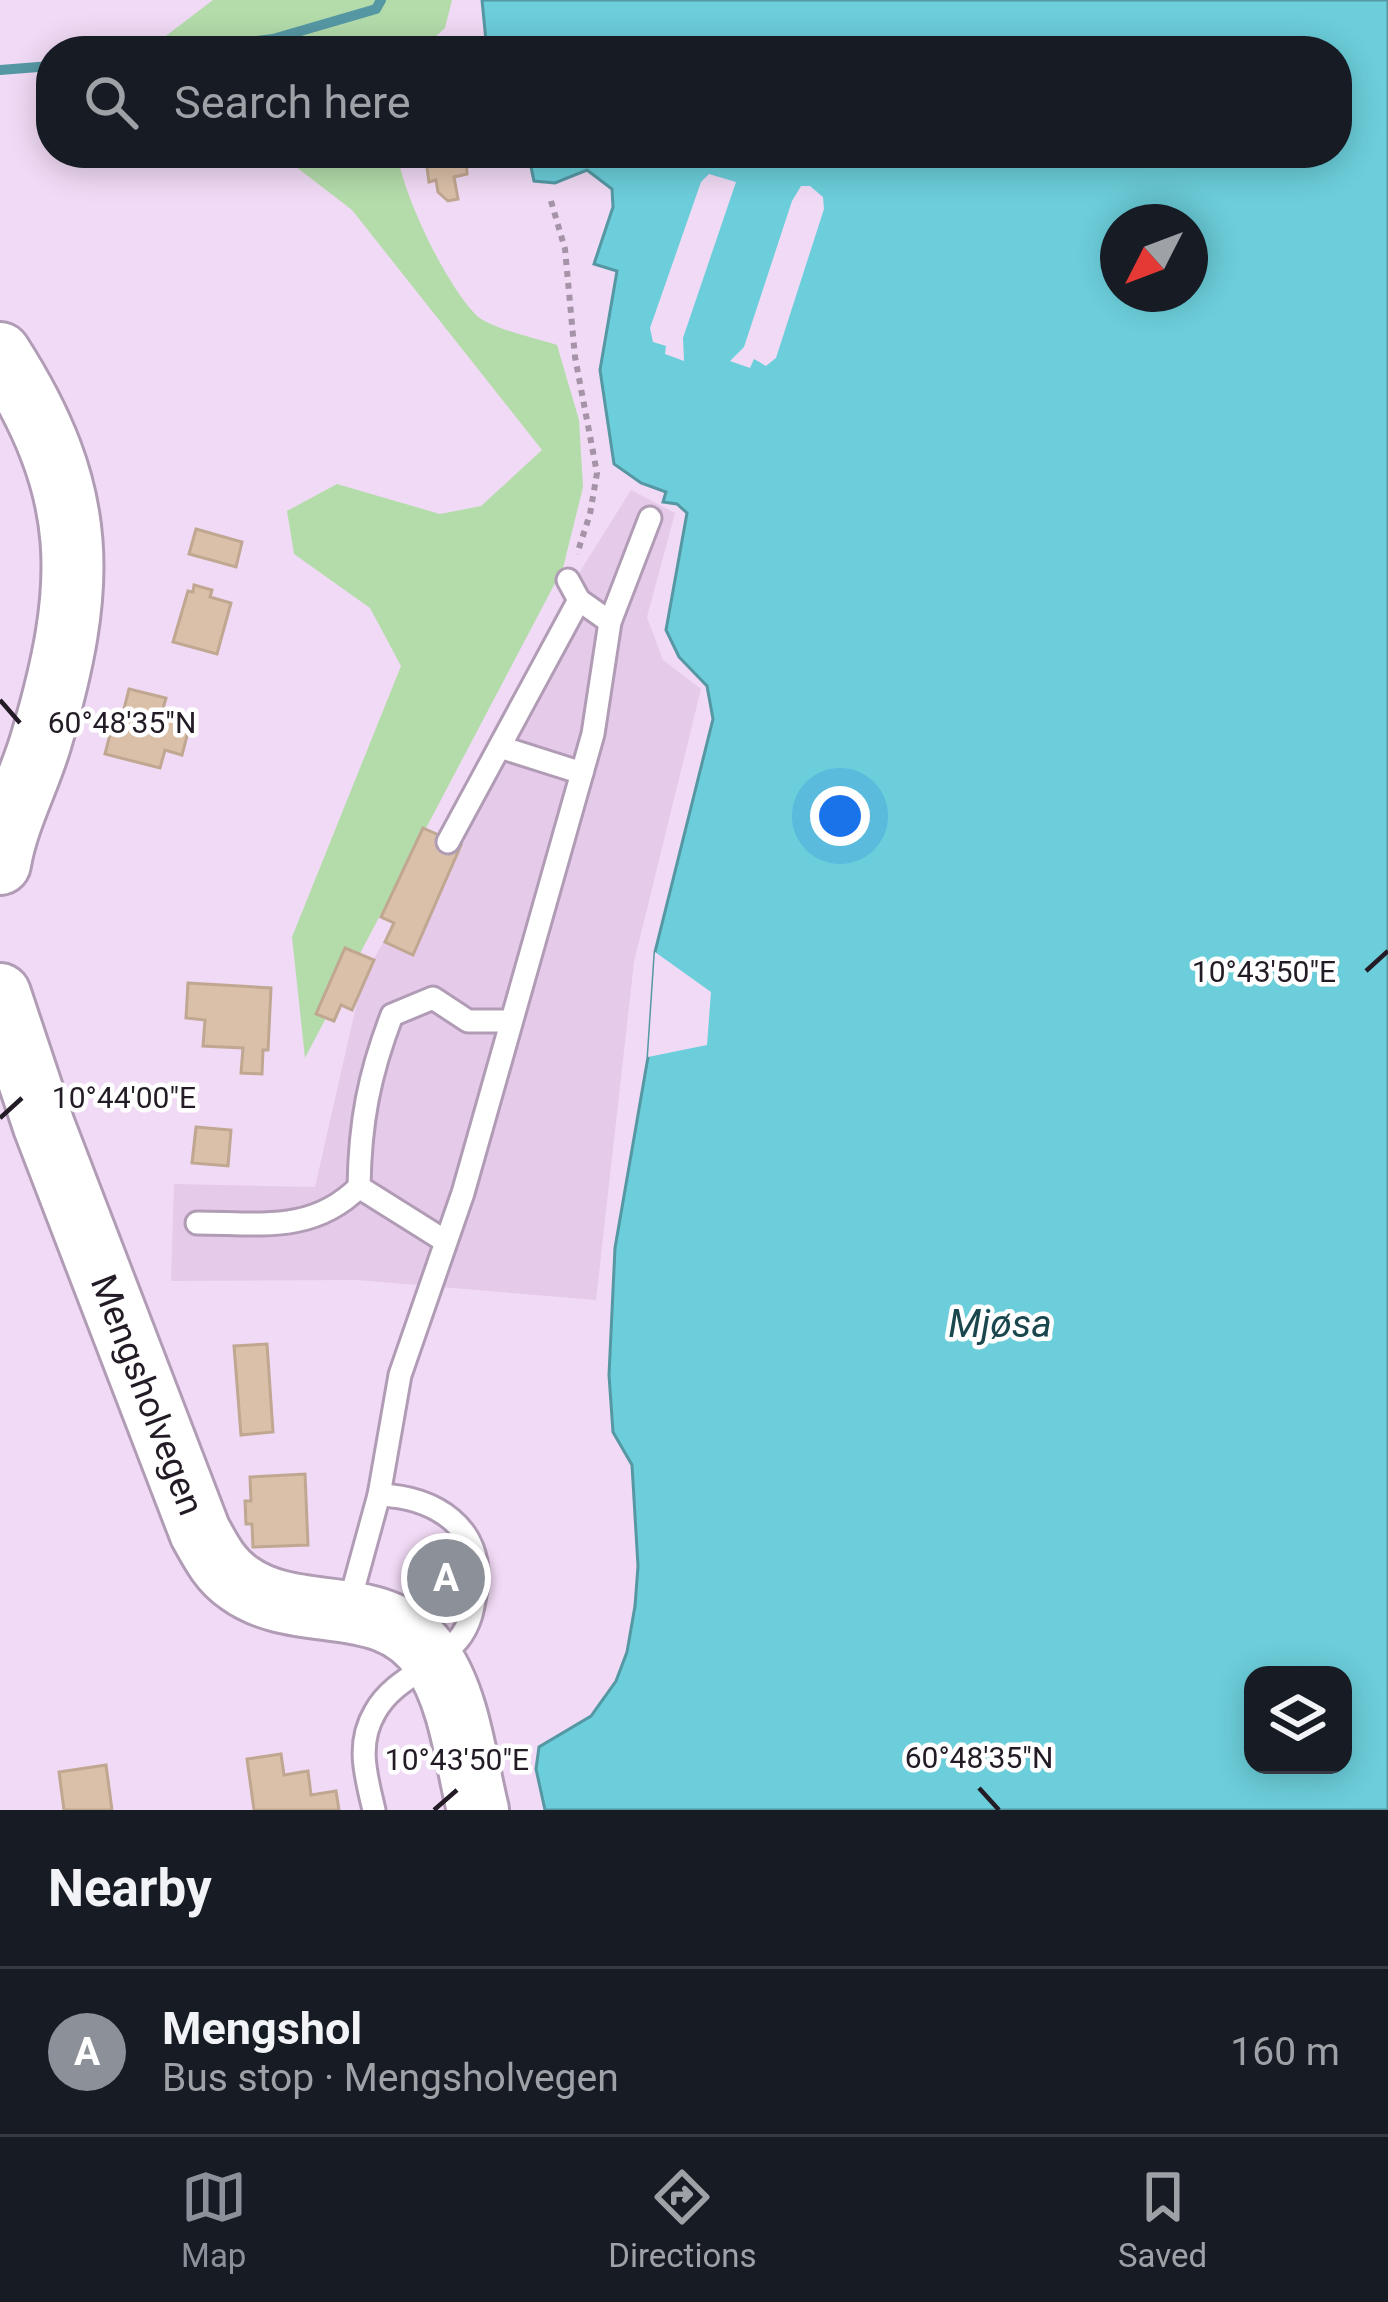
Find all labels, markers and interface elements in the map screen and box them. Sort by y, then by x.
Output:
search box [36,36,1352,168]
icon: search [78,69,144,135]
text: Search here [174,76,411,129]
north arrow [1100,204,1208,312]
text: 60°48'35"N [48,705,196,740]
your location [810,786,870,846]
text: 10°43'50"E [1192,954,1336,989]
text: 10°44'00"E [52,1080,196,1115]
street label: Mengsholvegen [82,1269,212,1521]
water label: Mjøsa [948,1301,1052,1347]
pin: A [407,1533,485,1623]
map controls [1244,1666,1352,1774]
button: layers [1244,1666,1352,1774]
text: 60°48'35"N [905,1740,1053,1775]
text: 10°43'50"E [385,1742,529,1777]
text: Nearby [48,1859,212,1918]
text: Mengshol [162,2002,362,2055]
text: A [74,2029,100,2075]
text: 160 m [1230,2029,1340,2075]
text: Bus stop · Mengsholvegen [162,2055,619,2101]
tab: Map [181,2164,247,2275]
tab: Directions [608,2164,757,2275]
tab: Saved [1118,2164,1207,2275]

